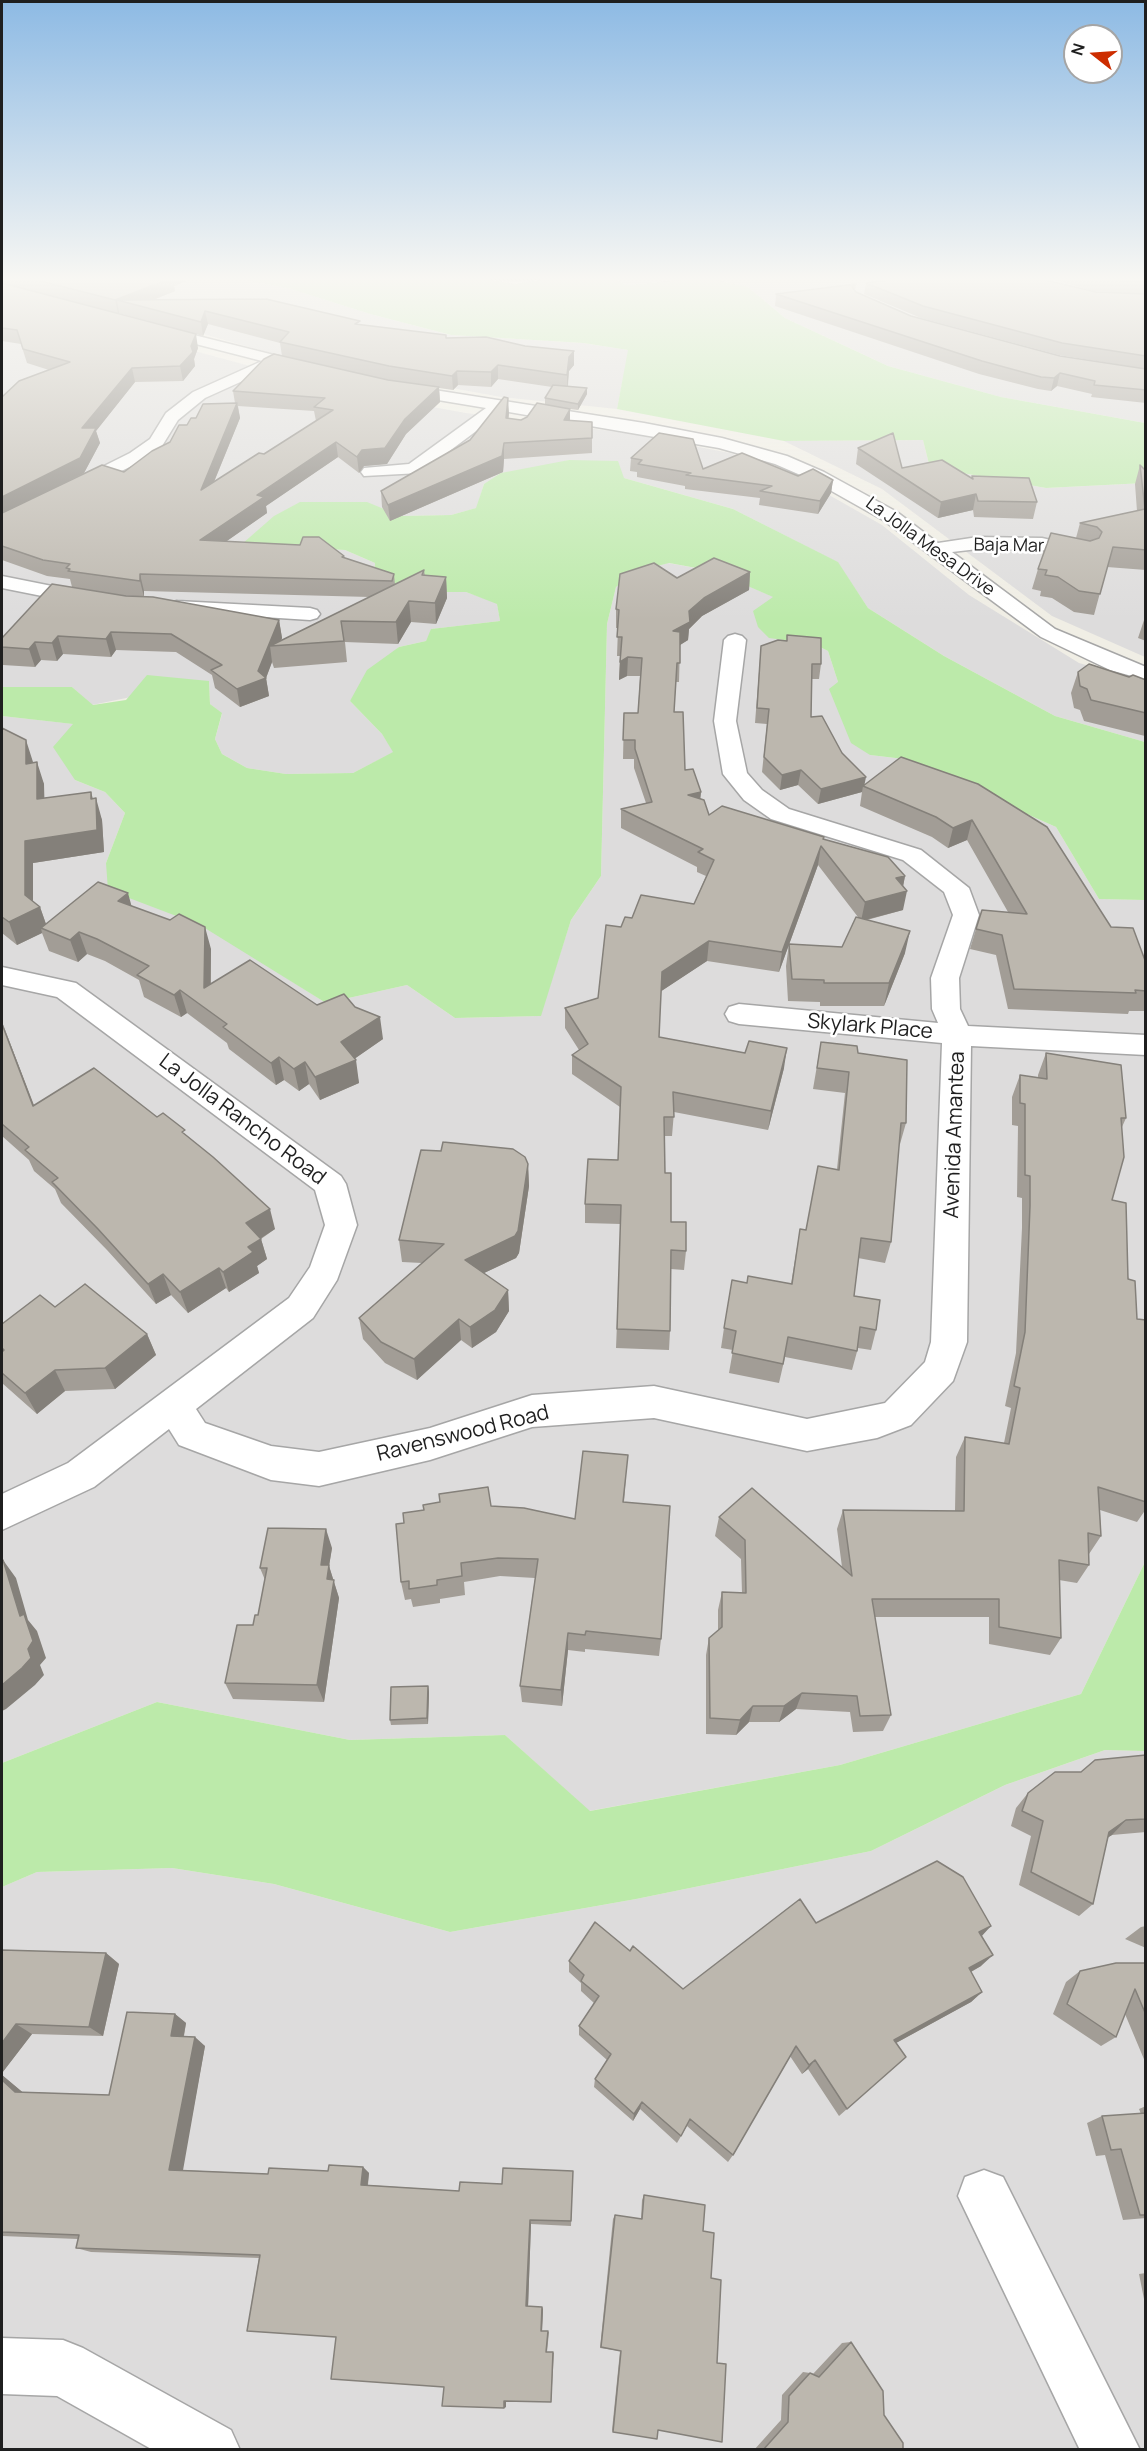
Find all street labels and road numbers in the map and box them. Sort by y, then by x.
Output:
street label: La Jolla Mesa Drive [861,493,999,601]
street label: Baja Mar [973,535,1045,557]
street label: Skylark Place [806,1009,934,1045]
street label: La Jolla Rancho Road [154,1049,330,1191]
street label: Avenida Amantea [939,1051,971,1219]
street label: Ravenswood Road [374,1400,552,1468]

